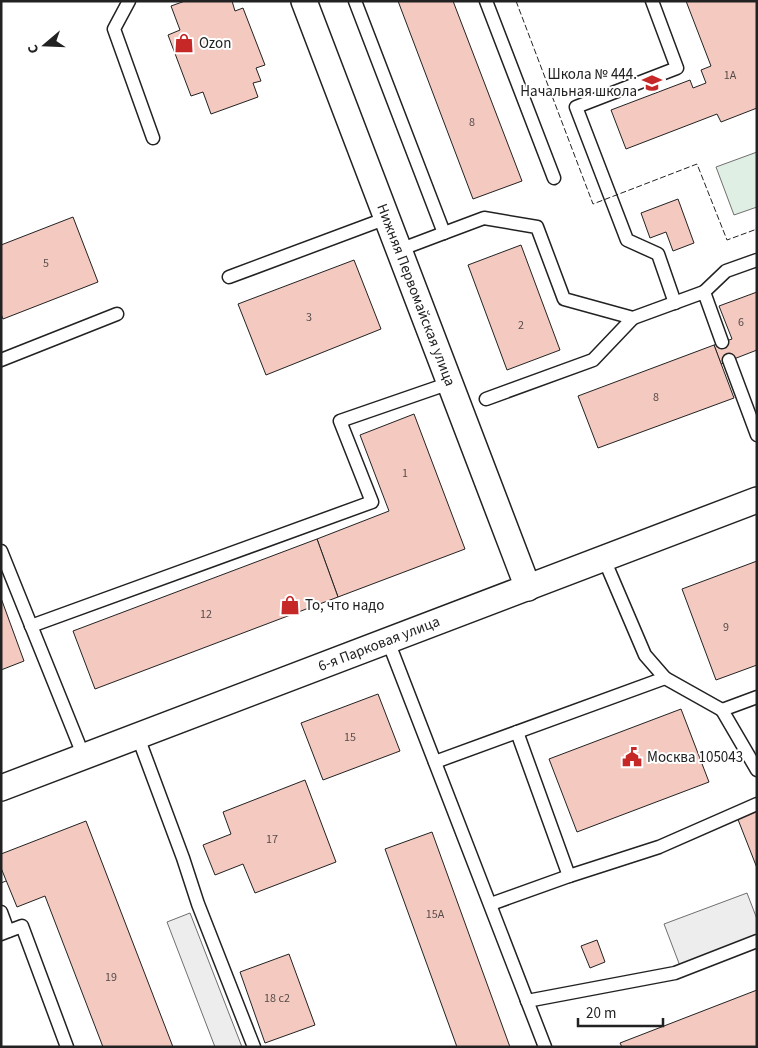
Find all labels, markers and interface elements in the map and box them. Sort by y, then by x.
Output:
north arrow [20,20,70,70]
shop icon: Ozon [173,32,195,54]
place label: Ozon [199,33,231,54]
text: С [23,42,44,56]
place label: Школа № 444. Начальная школа [520,64,637,102]
house number: 1А [724,67,737,84]
school or university icon: Школа № 444. Начальная школа [641,72,663,94]
house number: 8 [469,114,475,131]
street label: Нижняя Первомайская улица [371,201,461,389]
house number: 5 [43,255,49,272]
house number: 3 [306,309,312,326]
house number: 6 [738,314,744,331]
house number: 2 [518,317,524,334]
house number: 8 [653,389,659,406]
house number: 1 [402,465,408,482]
shop icon: То, что надо [279,594,301,616]
place label: То, что надо [305,595,384,616]
house number: 12 [200,606,212,623]
street label: 6-я Парковая улица [315,611,443,677]
house number: 9 [723,619,729,636]
house number: 15 [344,729,356,746]
public building icon: Москва 105043 [621,746,643,768]
place label: Москва 105043 [647,747,743,768]
house number: 17 [266,831,278,848]
house number: 15А [426,906,445,923]
house number: 19 [105,969,117,986]
house number: 18 с2 [264,990,290,1007]
scale bar [578,996,663,1028]
text: 20 m [586,1003,616,1024]

